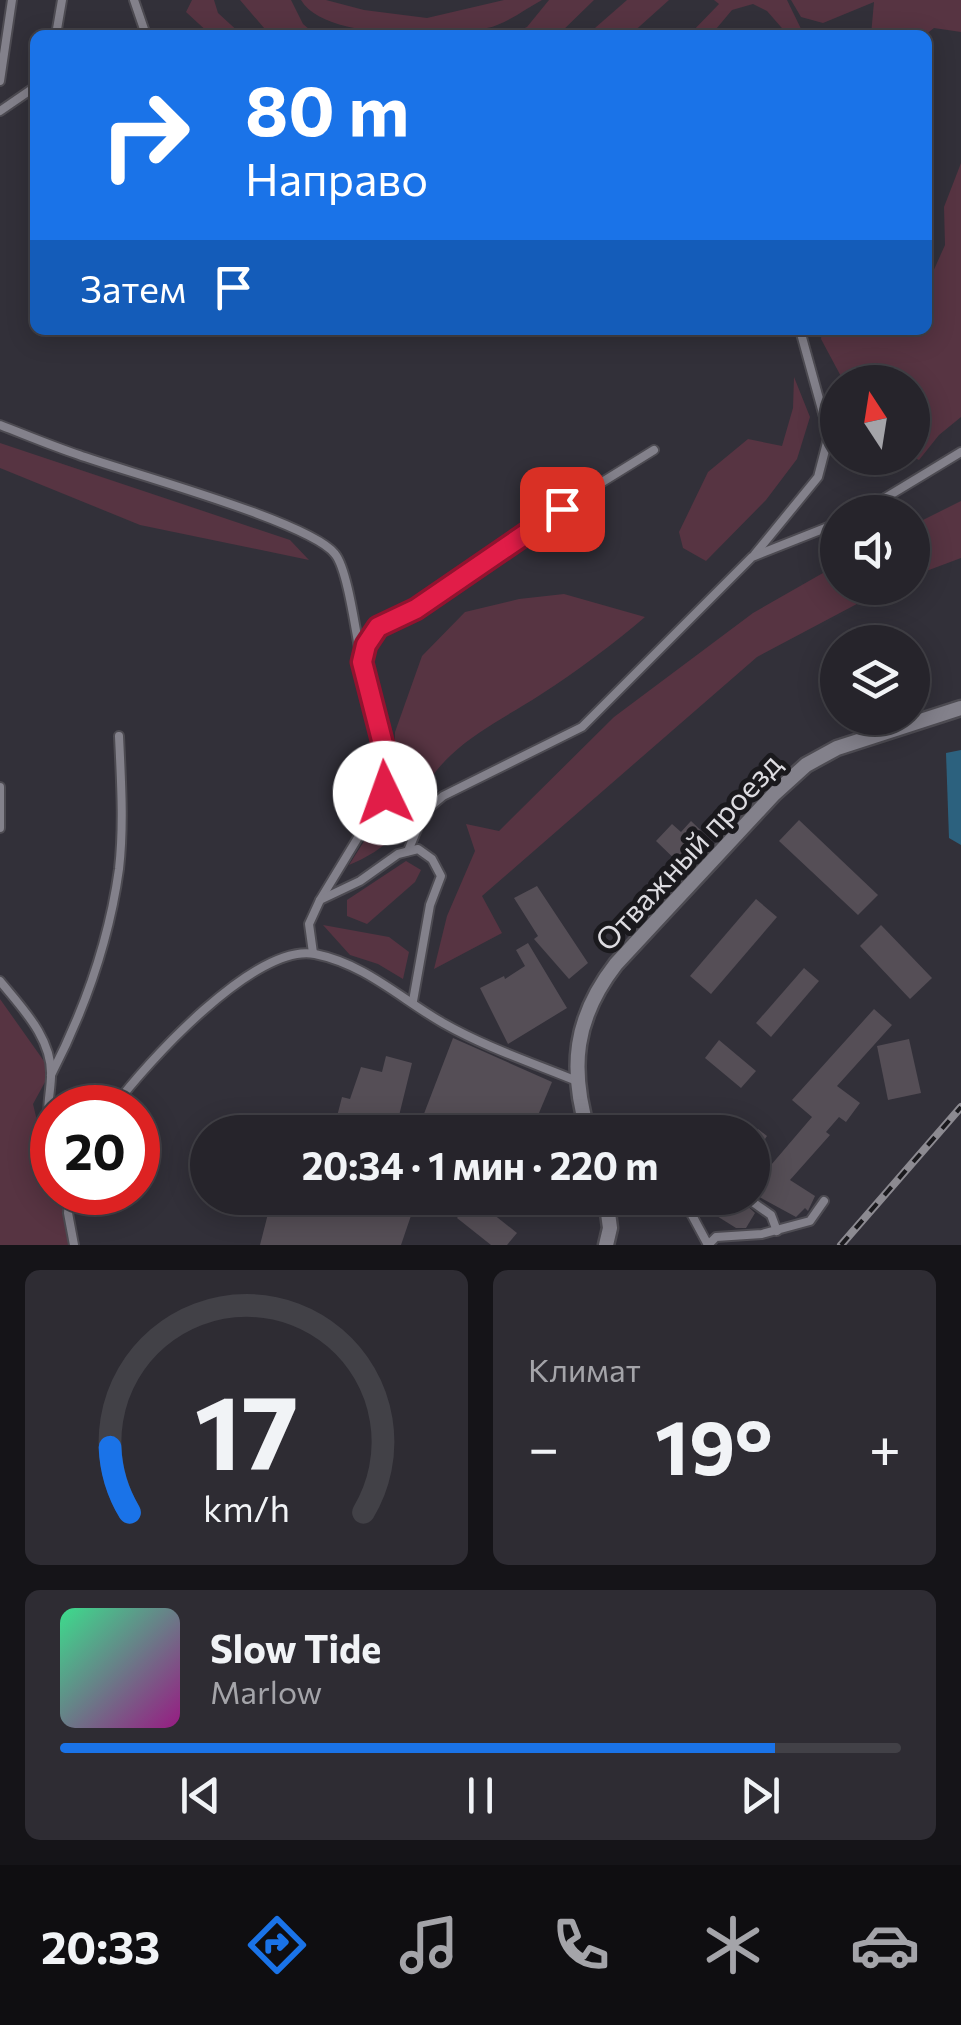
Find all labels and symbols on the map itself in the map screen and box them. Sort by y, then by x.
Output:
north arrow [820,365,930,475]
pin [520,467,605,552]
position arrow [333,741,437,845]
street label: Отважный проезд [586,745,788,957]
speed limit sign: 20 [30,1085,160,1215]

